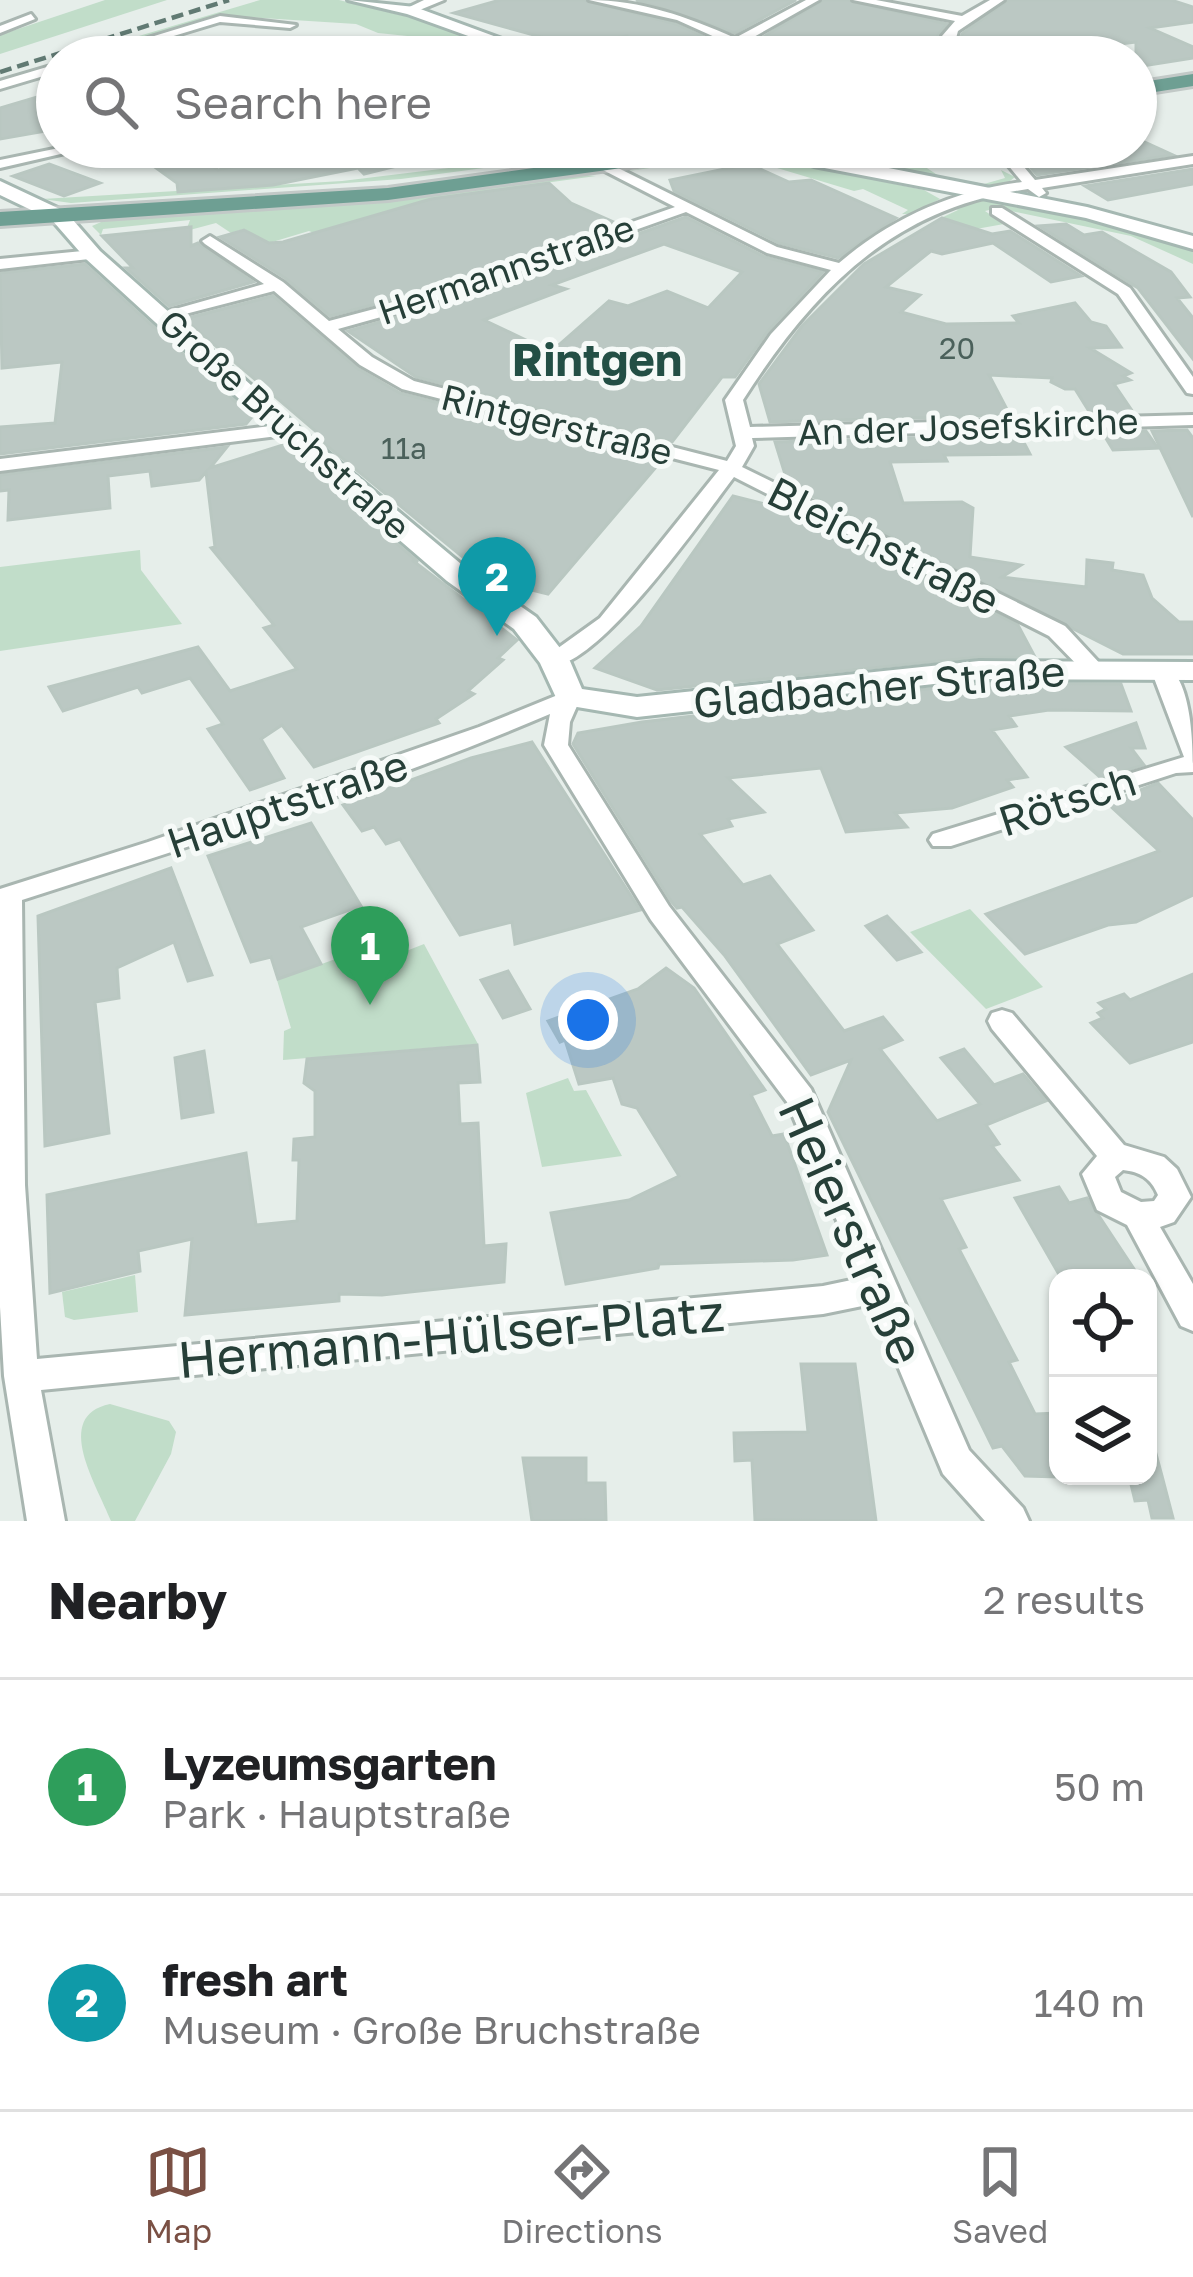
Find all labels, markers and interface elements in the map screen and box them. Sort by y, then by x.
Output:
search box [36,36,1157,168]
icon: search [78,69,144,135]
text: Search here [174,75,432,129]
street label: Hermannstraße [372,205,640,333]
street label: Große Bruchstraße [151,300,419,548]
house number: 20 [939,330,975,366]
district label: Rintgen [512,332,682,386]
street label: Rintgerstraße [437,375,677,473]
street label: An der Josefskirche [797,399,1139,453]
house number: 11a [381,430,427,466]
street label: Bleichstraße [760,465,1008,625]
pin: 2 [458,537,536,636]
street label: Gladbacher Straße [691,645,1067,727]
street label: Hauptstraße [160,738,414,868]
street label: Rötsch [992,754,1142,846]
pin: 1 [331,906,409,1005]
your location [558,990,618,1050]
street label: Heierstraße [767,1087,939,1373]
map controls [1049,1269,1157,1485]
button: locate [1049,1269,1157,1377]
street label: Hermann-Hülser-Platz [175,1281,727,1389]
button: layers [1049,1377,1157,1485]
text: Nearby [48,1569,227,1630]
text: 2 results [983,1576,1145,1623]
text: Lyzeumsgarten [162,1736,496,1790]
text: 1 [77,1763,97,1810]
text: 50 m [1054,1763,1145,1810]
text: Park · Hauptstraße [162,1790,511,1837]
text: fresh art [162,1952,348,2006]
text: 2 [75,1979,99,2026]
text: 140 m [1034,1979,1145,2026]
text: Museum · Große Bruchstraße [162,2006,701,2053]
tab: Map [145,2139,212,2250]
tab: Directions [501,2139,663,2250]
tab: Saved [952,2139,1048,2250]

